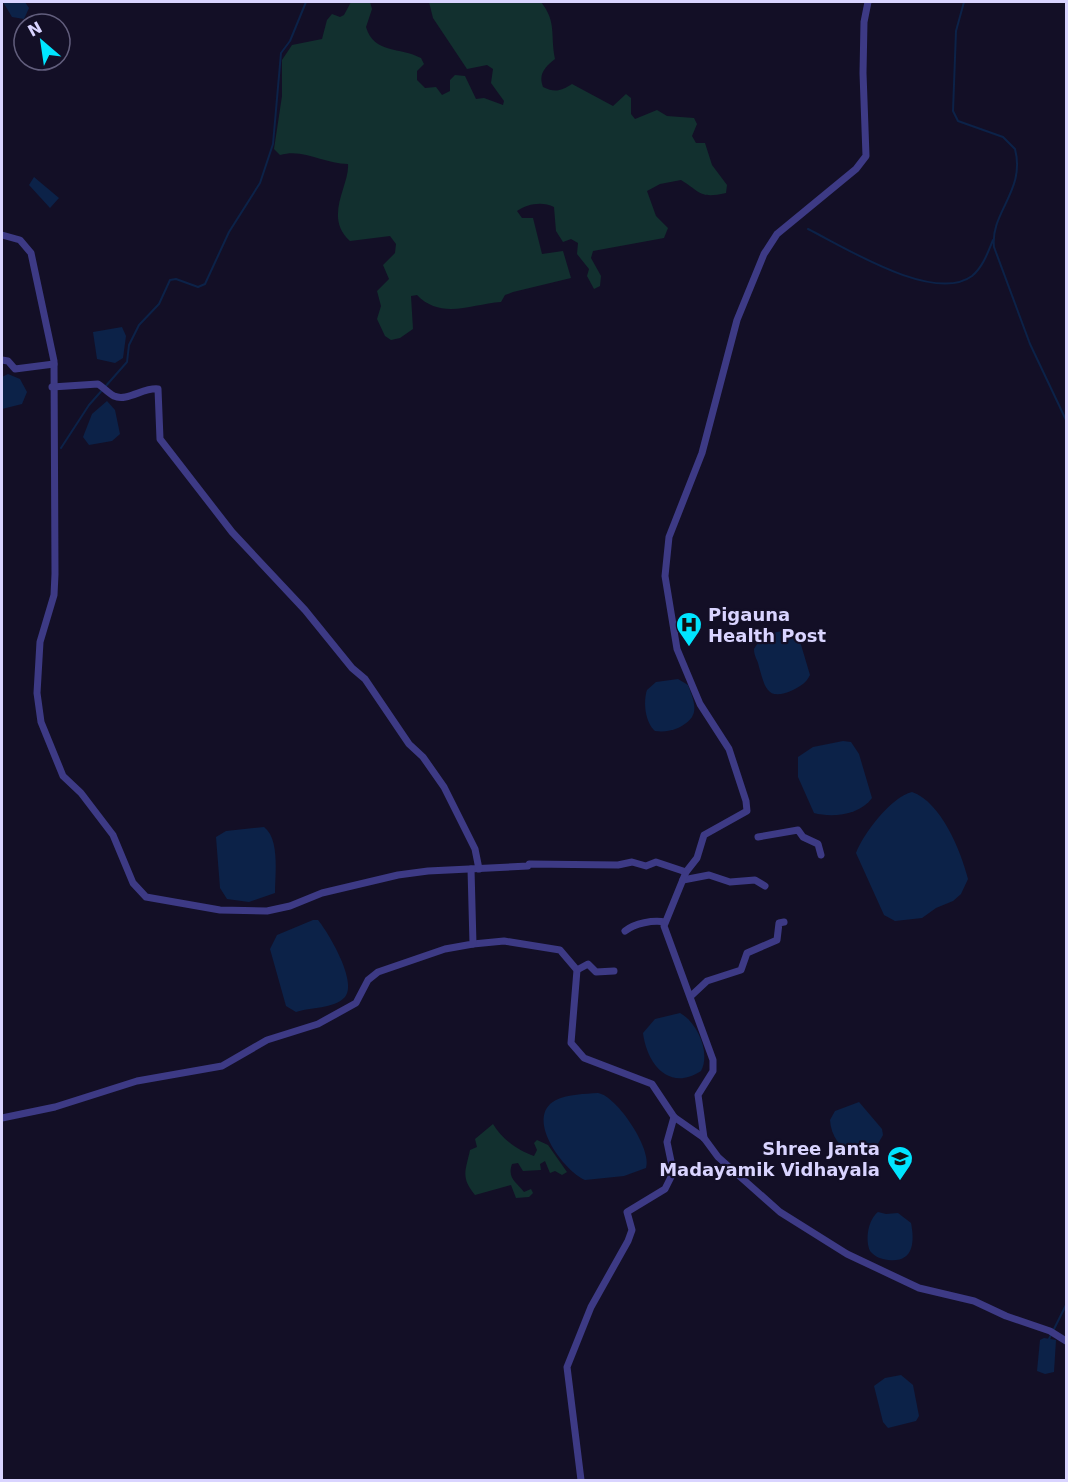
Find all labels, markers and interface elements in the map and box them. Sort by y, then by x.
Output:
north arrow [12,12,72,72]
text: N [25,18,45,41]
place label: Pigauna Health Post [708,604,827,646]
hospital icon: Pigauna Health Post [674,610,704,648]
place label: Shree Janta Madayamik Vidhayala [659,1138,880,1180]
school or university icon: Shree Janta Madayamik Vidhayala [885,1144,915,1182]

